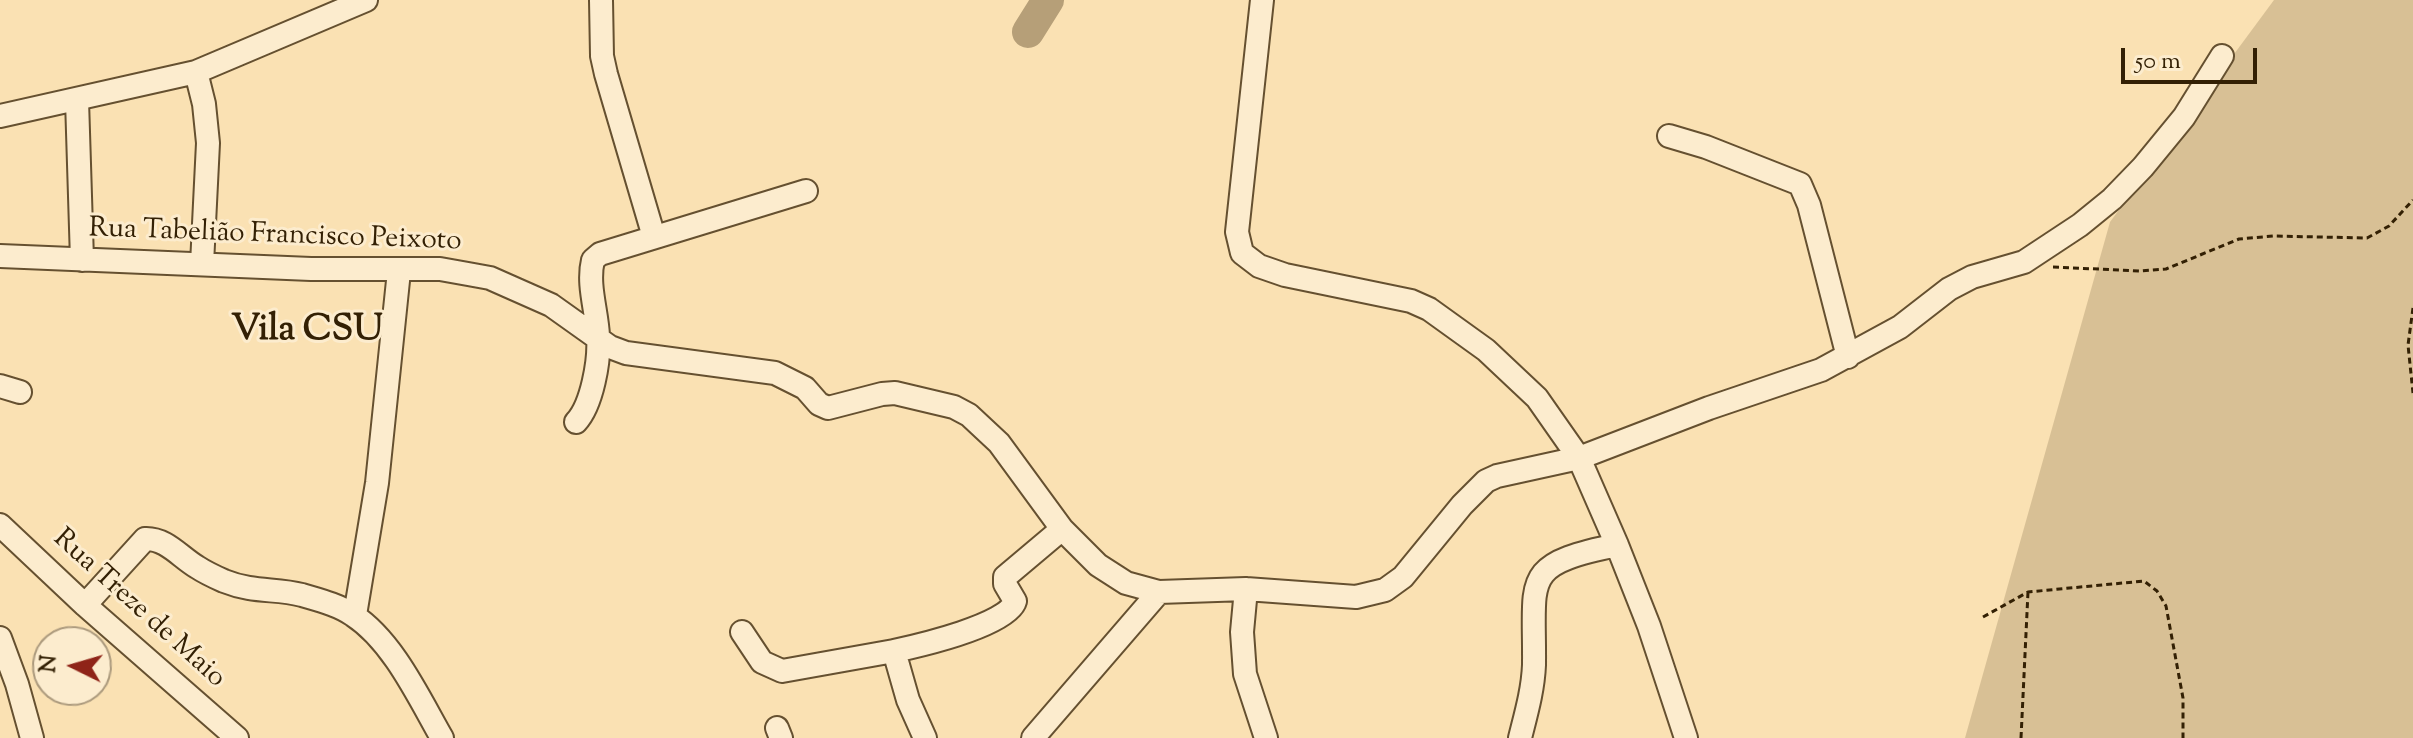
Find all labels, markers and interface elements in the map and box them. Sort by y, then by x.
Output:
scale bar [2125,32,2261,82]
text: 50 m [2135,45,2181,79]
street label: Rua Tabelião Francisco Peixoto [88,214,462,260]
district label: Vila CSU [231,311,383,355]
street label: Rua Treze de Maio [45,524,231,696]
north arrow [32,626,112,706]
text: N [33,654,67,674]

